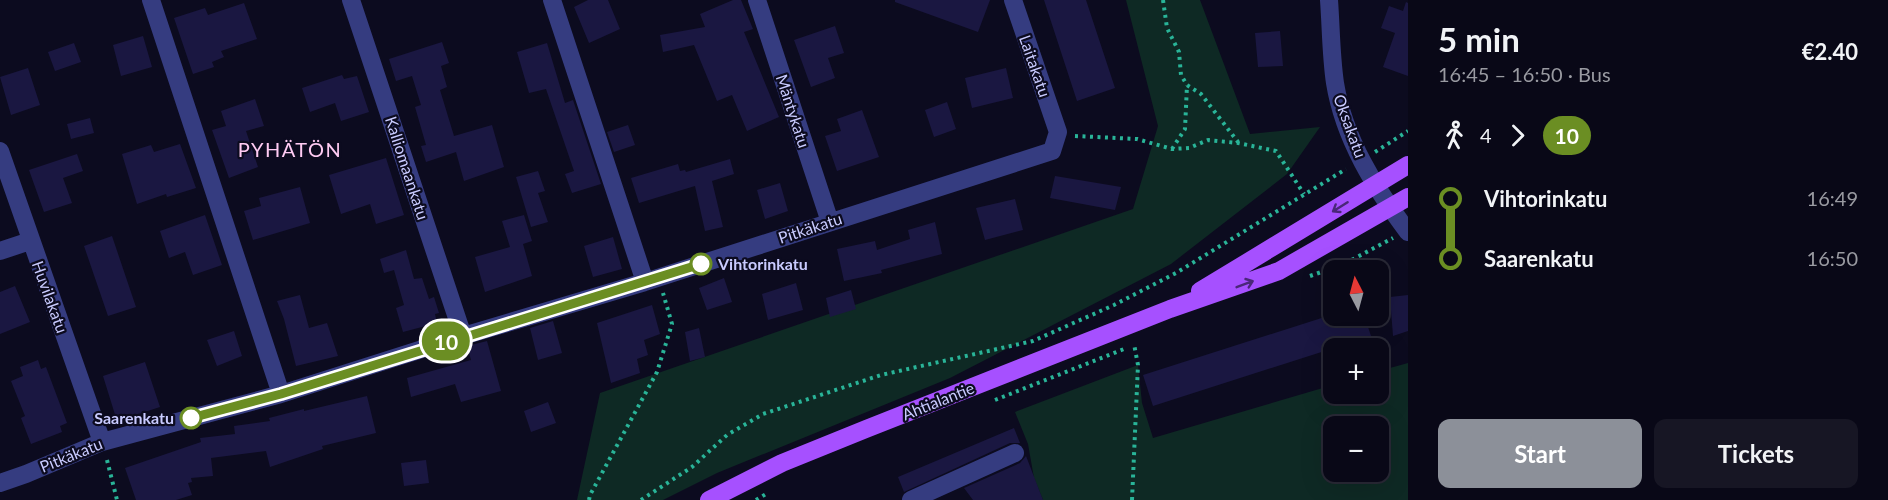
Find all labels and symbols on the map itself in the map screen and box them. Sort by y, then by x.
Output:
street label: Laitakatu [1016,32,1055,99]
street label: Mäntykatu [773,72,814,150]
street label: Oksakatu [1330,91,1371,160]
street label: Kalliomaankatu [382,114,433,222]
district label: PYHÄTÖN [238,137,342,161]
one-way arrow [1332,201,1349,213]
street label: Pitkäkatu [776,208,844,247]
marker: Vihtorinkatu [690,253,712,275]
place label: Vihtorinkatu [717,254,808,273]
street label: Huvilakatu [29,258,72,336]
north arrow [1323,260,1389,326]
one-way arrow [1236,278,1254,289]
line badge: 10 [419,322,473,360]
street label: Ahtialantie [899,377,977,424]
marker: Saarenkatu [180,407,202,429]
place label: Saarenkatu [94,408,174,427]
street label: Pitkäkatu [37,433,105,476]

